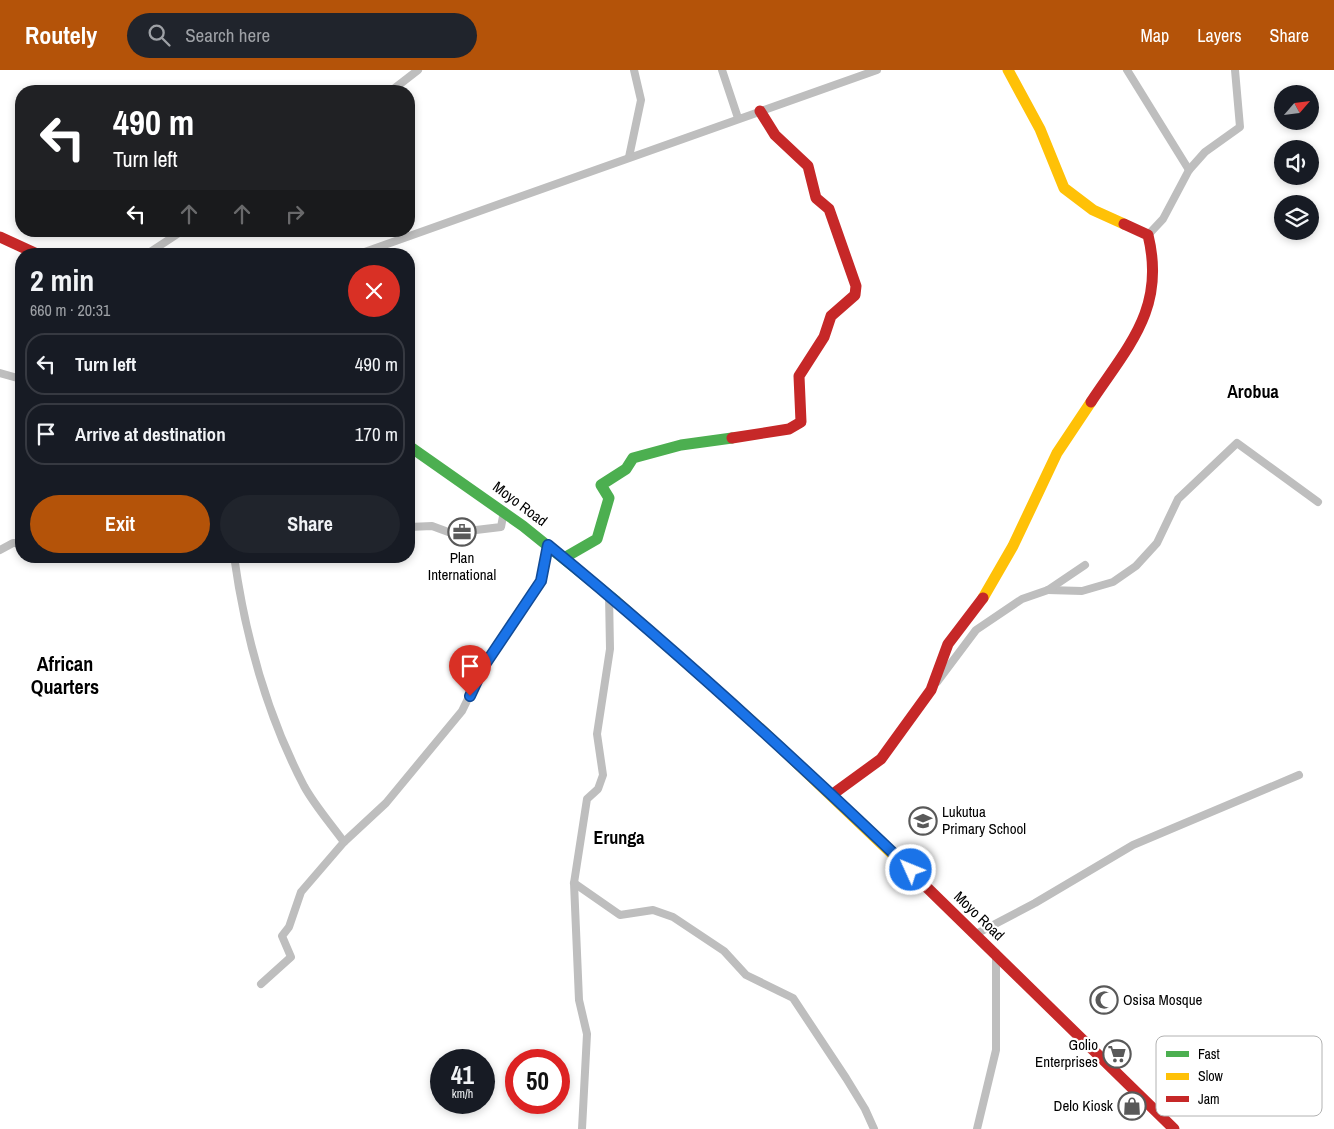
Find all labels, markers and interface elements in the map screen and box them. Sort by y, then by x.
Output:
search box [127,13,477,58]
text: Routely [25,19,97,51]
icon: search [145,21,173,49]
text: Search here [185,22,270,48]
text: Map [1141,23,1169,48]
text: Layers [1197,23,1242,48]
text: Share [1270,23,1309,48]
north arrow [1274,85,1319,130]
map controls [1274,85,1319,240]
text: 490 m [113,99,194,146]
icon: left [30,105,95,170]
button: sound [1274,140,1319,185]
text: Turn left [113,144,178,174]
button: layers [1274,195,1319,240]
icon: left [122,200,150,228]
icon: ahead [175,200,203,228]
icon: ahead [228,200,256,228]
icon: right [281,200,309,228]
text: 2 min [30,260,94,300]
button: close [348,265,400,317]
text: 660 m · 20:31 [30,299,110,321]
icon: left [32,350,60,378]
text: Turn left [75,351,136,377]
text: 490 m [355,351,398,377]
district label: Arobua [1227,379,1280,404]
icon: arrive [32,420,60,448]
text: Arrive at destination [75,421,226,447]
text: 170 m [355,421,398,447]
street label: Moyo Road [489,476,552,531]
button: Exit [30,495,210,553]
button: Share [220,495,400,553]
office icon: Plan International [447,517,477,547]
place label: Plan International [428,547,496,585]
pin [449,645,491,696]
district label: African Quarters [31,650,99,700]
icon: arrive [456,652,484,680]
place label: Lukutua Primary School [942,801,1026,839]
school or university icon: Lukutua Primary School [908,806,938,836]
district label: Erunga [594,825,645,850]
position arrow [884,843,936,895]
street label: Moyo Road [949,886,1009,945]
mosque icon: Osisa Mosque [1089,985,1119,1015]
place label: Osisa Mosque [1123,989,1202,1010]
place label: Golio Enterprises [1035,1034,1098,1072]
legend [1156,1036,1322,1116]
supermarket icon: Golio Enterprises [1102,1039,1132,1069]
text: Fast [1198,1045,1220,1063]
speed limit sign: 50 [505,1049,570,1114]
text: 41 [451,1058,474,1092]
text: Slow [1198,1067,1224,1085]
text: km/h [452,1086,473,1102]
text: Jam [1198,1090,1220,1108]
shop icon: Delo Kiosk [1117,1091,1147,1121]
place label: Delo Kiosk [1054,1095,1114,1116]

